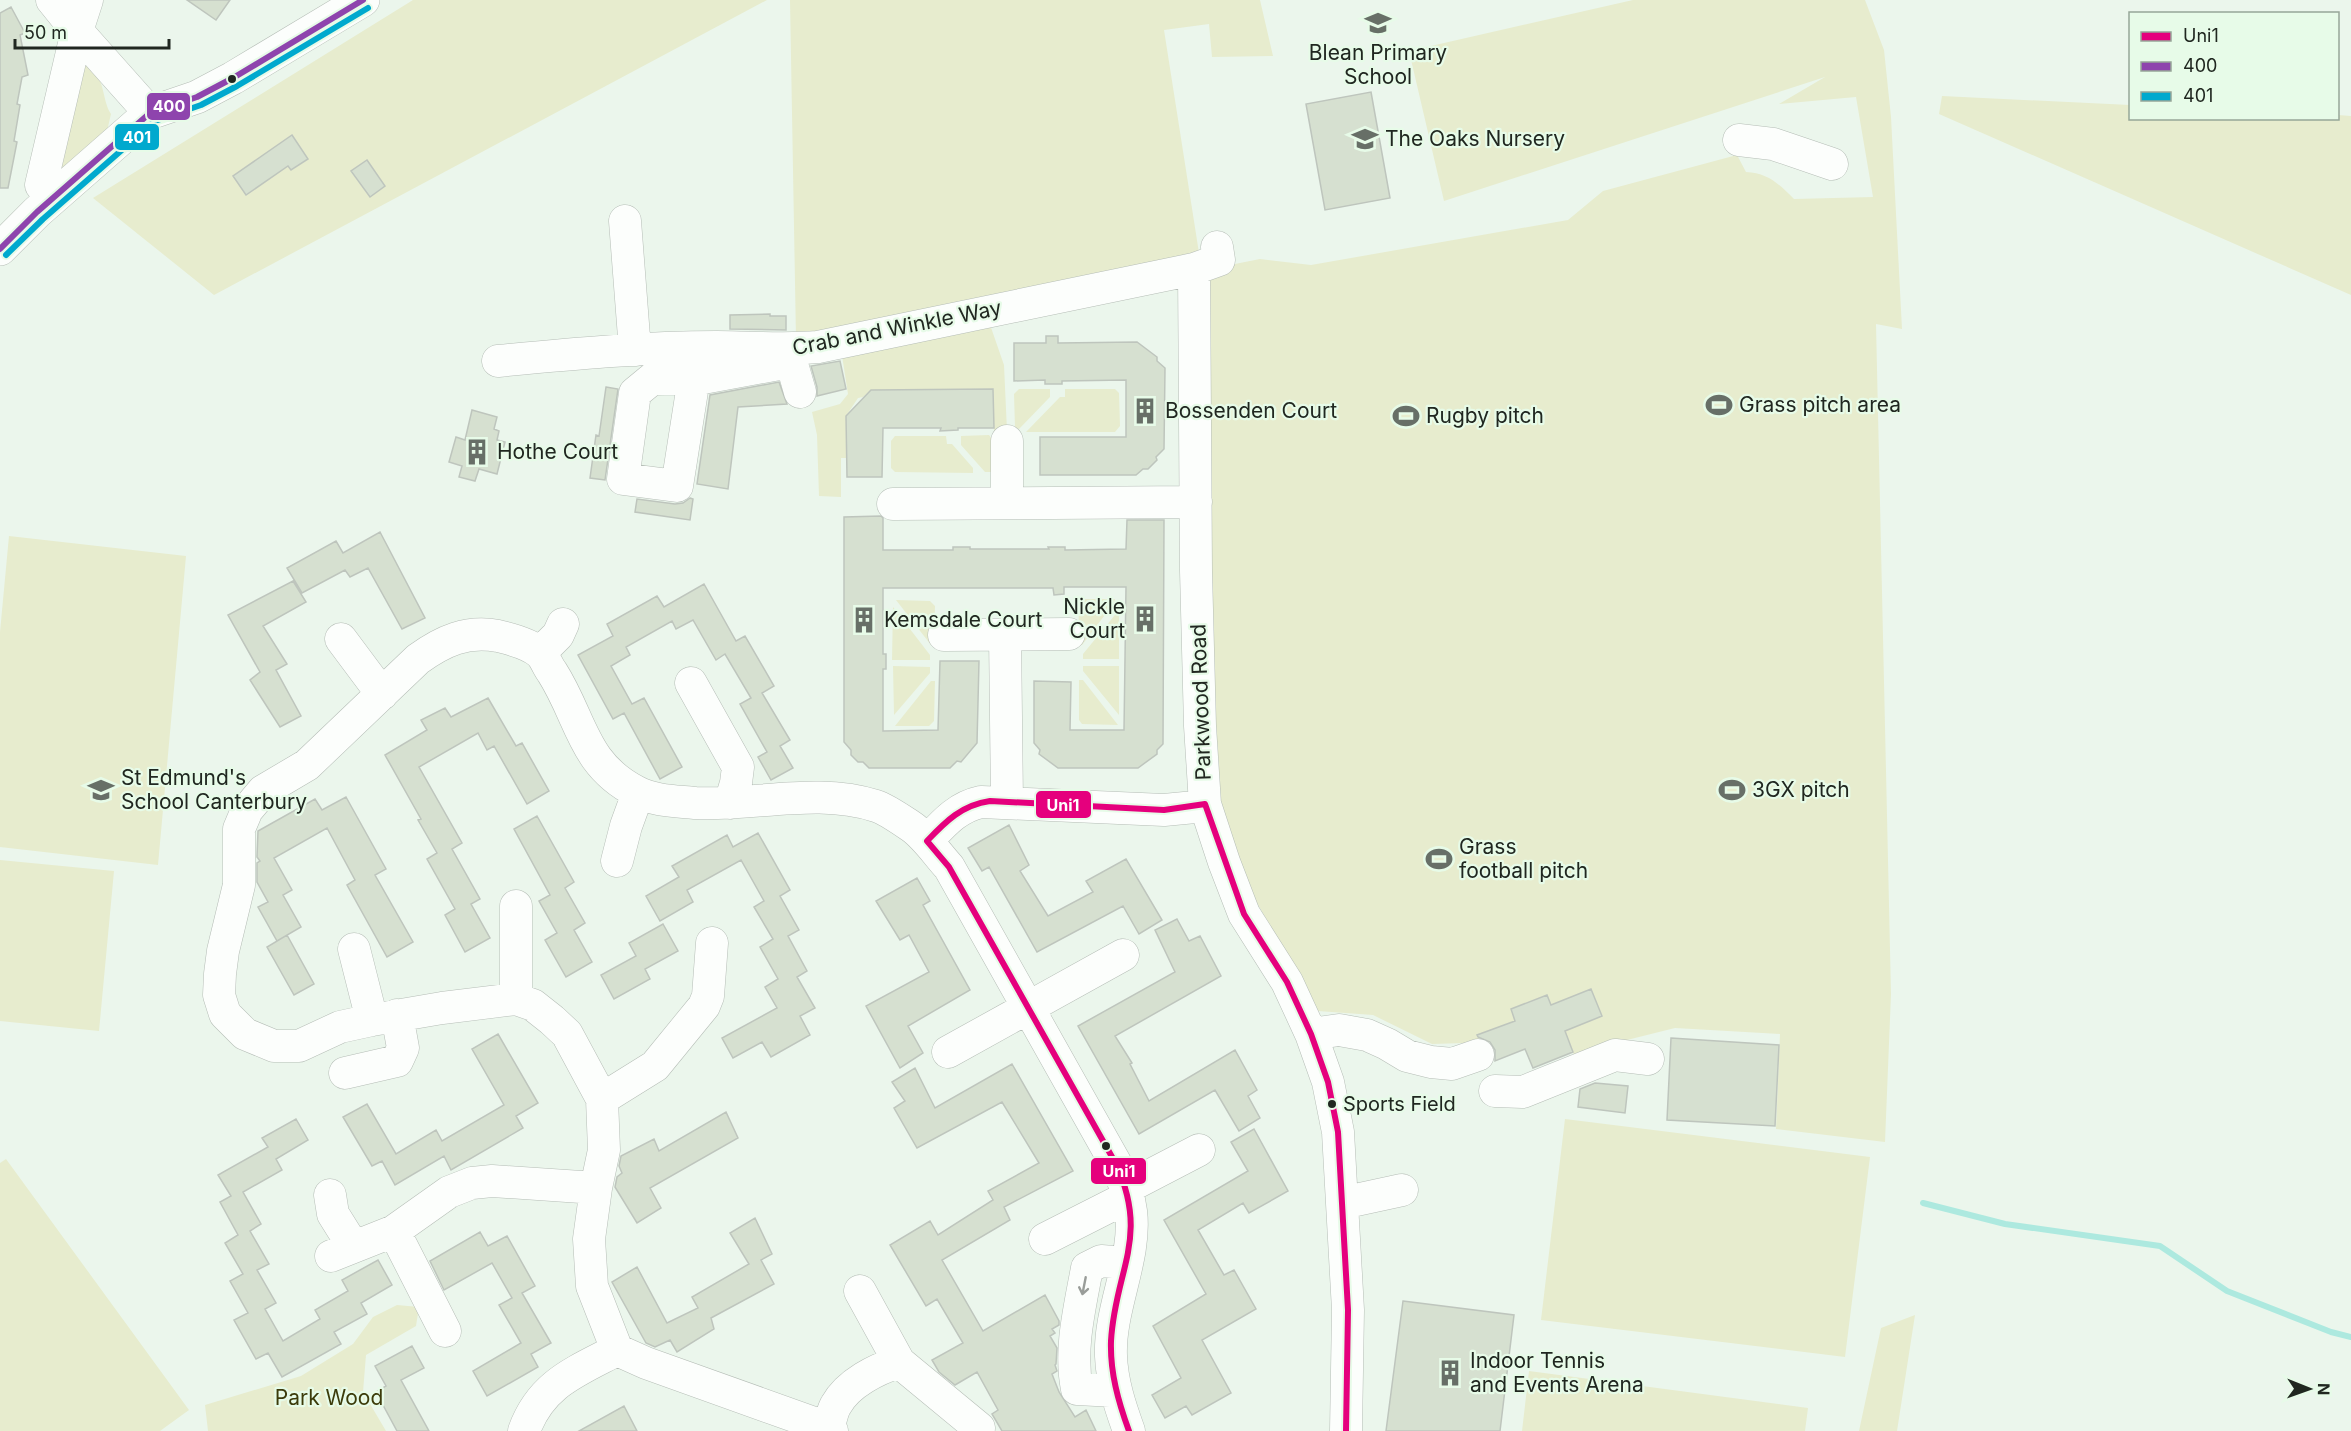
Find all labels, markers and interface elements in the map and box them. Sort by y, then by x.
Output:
school or university icon: Blean Primary School [1363,8,1393,38]
scale bar [15,12,170,50]
legend [2129,12,2339,120]
text: 50 m [24,22,67,43]
text: Uni1 [2183,25,2219,46]
place label: Blean Primary School [1309,40,1447,89]
text: 400 [2183,55,2217,76]
unlabelled marker [226,73,238,85]
text: 401 [2183,85,2213,106]
line badge: 400 [146,92,191,121]
text: 400 [153,96,185,116]
line badge: 401 [114,123,160,151]
school or university icon: The Oaks Nursery [1350,124,1380,154]
place label: The Oaks Nursery [1385,126,1565,151]
text: 401 [123,127,151,147]
street label: Crab and Winkle Way [790,295,1004,360]
sports icon: Grass pitch area [1704,390,1734,420]
place label: Grass pitch area [1739,392,1901,417]
building icon: Bossenden Court [1130,396,1160,426]
place label: Bossenden Court [1165,398,1337,423]
sports icon: Rugby pitch [1391,401,1421,431]
place label: Rugby pitch [1426,403,1544,428]
building icon: Hothe Court [462,437,492,467]
place label: Hothe Court [497,439,618,464]
place label: Nickle Court [1063,594,1125,643]
building icon: Nickle Court [1130,604,1160,634]
building icon: Kemsdale Court [849,605,879,635]
place label: Kemsdale Court [884,607,1042,632]
street label: Parkwood Road [1185,623,1216,781]
place label: St Edmund's School Canterbury [121,765,307,814]
school or university icon: St Edmund's School Canterbury [86,775,116,805]
sports icon: 3GX pitch [1717,775,1747,805]
place label: 3GX pitch [1752,777,1850,802]
line badge: Uni1 [1035,790,1092,819]
text: Uni1 [1047,795,1079,815]
place label: Grass football pitch [1459,834,1588,883]
sports icon: Grass football pitch [1424,844,1454,874]
place label: Sports Field [1343,1092,1456,1116]
marker: Sports Field [1326,1098,1338,1110]
unlabelled marker [1100,1140,1112,1152]
line badge: Uni1 [1090,1157,1147,1185]
text: Uni1 [1103,1161,1135,1181]
one-way arrow [1078,1275,1089,1295]
place label: Indoor Tennis and Events Arena [1470,1348,1644,1397]
building icon: Indoor Tennis and Events Arena [1435,1358,1465,1388]
north arrow [2279,1359,2339,1419]
text: N [2314,1383,2334,1396]
park label: Park Wood [275,1385,383,1410]

